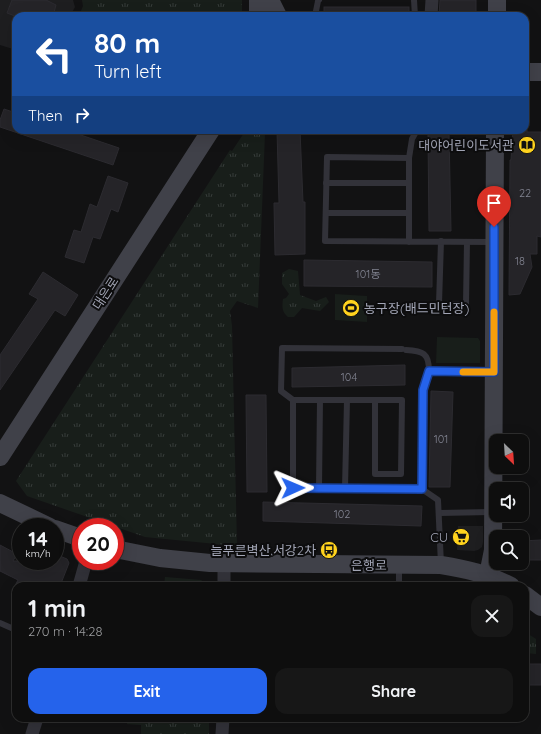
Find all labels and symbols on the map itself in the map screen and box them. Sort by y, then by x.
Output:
library icon: 대야어린이도서관 [517,135,537,155]
place label: 대야어린이도서관 [418,137,514,153]
pin [477,186,511,227]
house number: 22 [519,186,531,200]
house number: 18 [515,254,525,268]
house number: 101동 [356,267,380,281]
street label: 대은로 [89,274,121,312]
sports icon: 농구장(배드민턴장) [341,298,361,318]
place label: 농구장(배드민턴장) [364,300,470,316]
house number: 104 [341,370,357,384]
house number: 101 [434,432,448,446]
north arrow [489,434,529,474]
position arrow [272,467,314,509]
house number: 102 [334,507,350,521]
speed limit sign: 20 [72,518,124,570]
supermarket icon: CU [451,527,471,547]
place label: CU [430,529,448,545]
bus stop icon: 늘푸른벽산.서강2차 [319,540,339,560]
place label: 늘푸른벽산.서강2차 [211,542,316,558]
street label: 은행로 [351,557,387,573]

